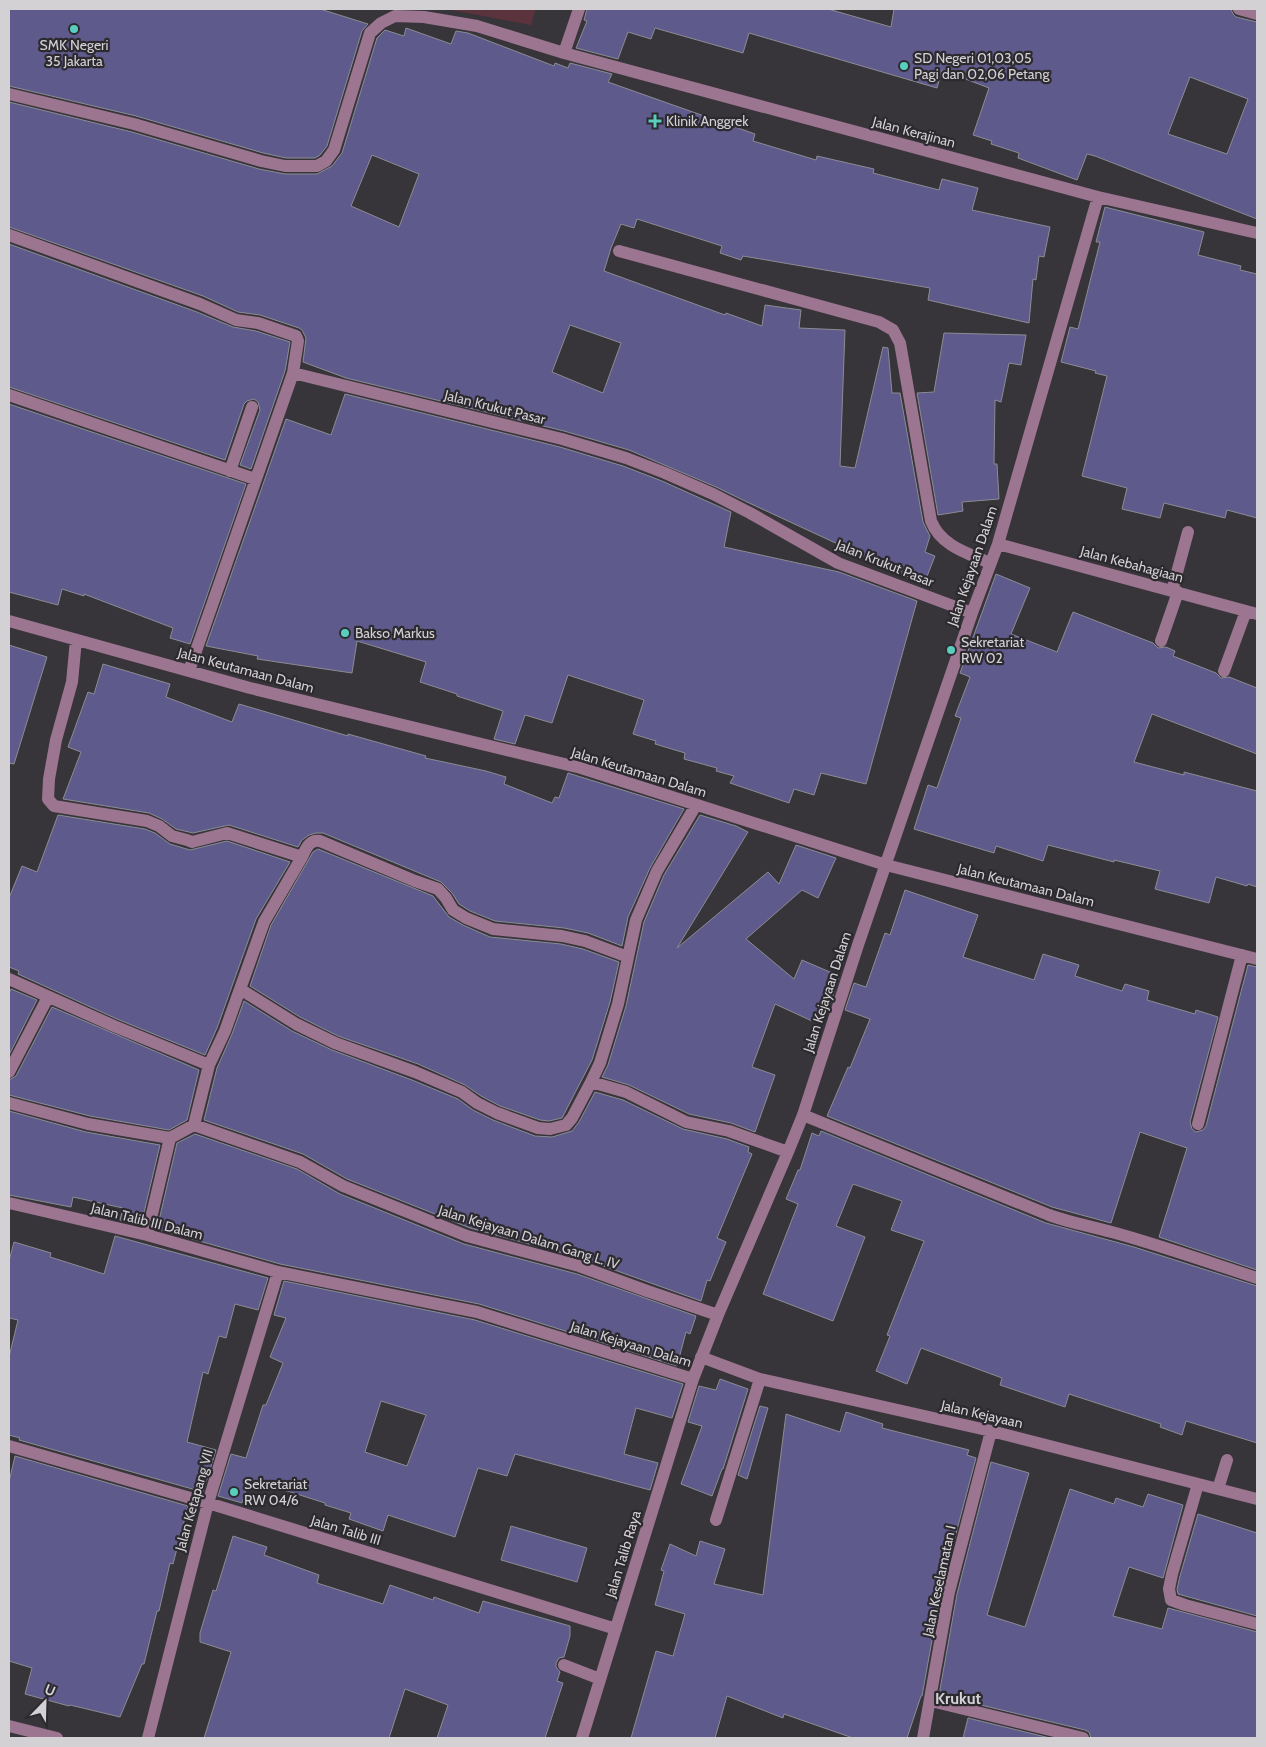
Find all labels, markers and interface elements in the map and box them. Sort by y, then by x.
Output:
marker: SMK Negeri 35 Jakarta [68,23,80,35]
place label: SMK Negeri 35 Jakarta [40,36,108,70]
place label: SD Negeri 01,03,05 Pagi dan 02,06 Petang [914,49,1050,83]
marker: SD Negeri 01,03,05 Pagi dan 02,06 Petang [898,60,910,72]
place label: Klinik Anggrek [666,112,749,130]
street label: Jalan Kerajinan [870,112,958,152]
marker: Klinik Anggrek [648,114,662,128]
street label: Jalan Krukut Pasar [441,385,548,428]
street label: Jalan Kejayaan Dalam [943,504,1001,629]
street label: Jalan Krukut Pasar [833,535,937,591]
street label: Jalan Kebahagiaan [1077,541,1186,586]
place label: Bakso Markus [355,624,435,642]
marker: Bakso Markus [339,627,351,639]
place label: Sekretariat RW 02 [961,633,1024,667]
street label: Jalan Keutamaan Dalam [175,643,316,697]
marker: Sekretariat RW 02 [945,644,957,656]
street label: Jalan Keutamaan Dalam [568,743,709,801]
street label: Jalan Keutamaan Dalam [955,859,1096,911]
street label: Jalan Kejayaan Dalam [799,929,855,1055]
street label: Jalan Talib III Dalam [88,1198,205,1244]
street label: Jalan Kejayaan Dalam Gang L. IV [435,1201,622,1273]
street label: Jalan Kejayaan Dalam [567,1317,694,1371]
street label: Jalan Kejayaan [938,1396,1025,1432]
street label: Jalan Ketapang VII [171,1447,217,1554]
place label: Sekretariat RW 04/6 [244,1475,307,1509]
marker: Sekretariat RW 04/6 [228,1486,240,1498]
street label: Jalan Talib Raya [601,1508,645,1601]
street label: Jalan Talib III [308,1511,383,1549]
street label: Jalan Keselamatan I [918,1524,960,1639]
north arrow [20,1677,70,1727]
text: U [42,1680,58,1700]
district label: Krukut [935,1689,982,1708]

